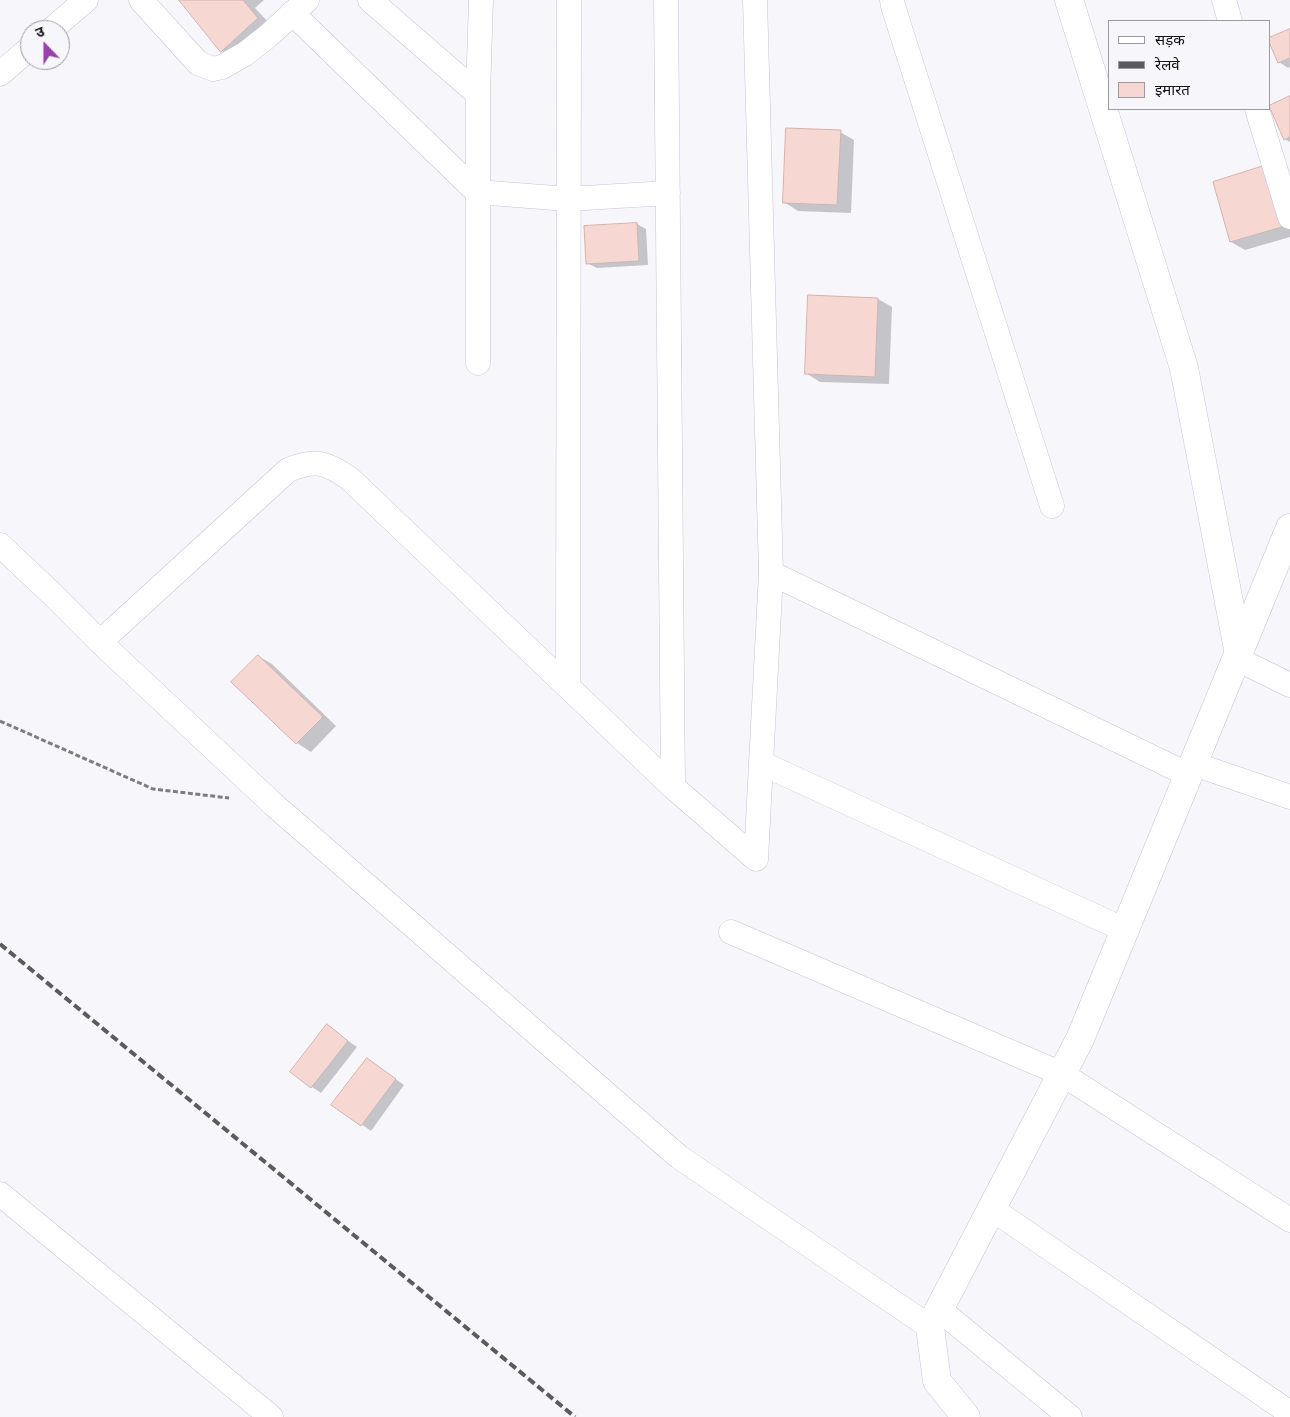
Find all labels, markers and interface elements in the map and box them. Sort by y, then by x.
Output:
north arrow [20,20,70,70]
legend [1108,20,1270,110]
text: उ [32,21,47,42]
text: सड़क [1155,29,1185,49]
text: रेलवे [1155,54,1180,74]
text: इमारत [1155,79,1190,99]

